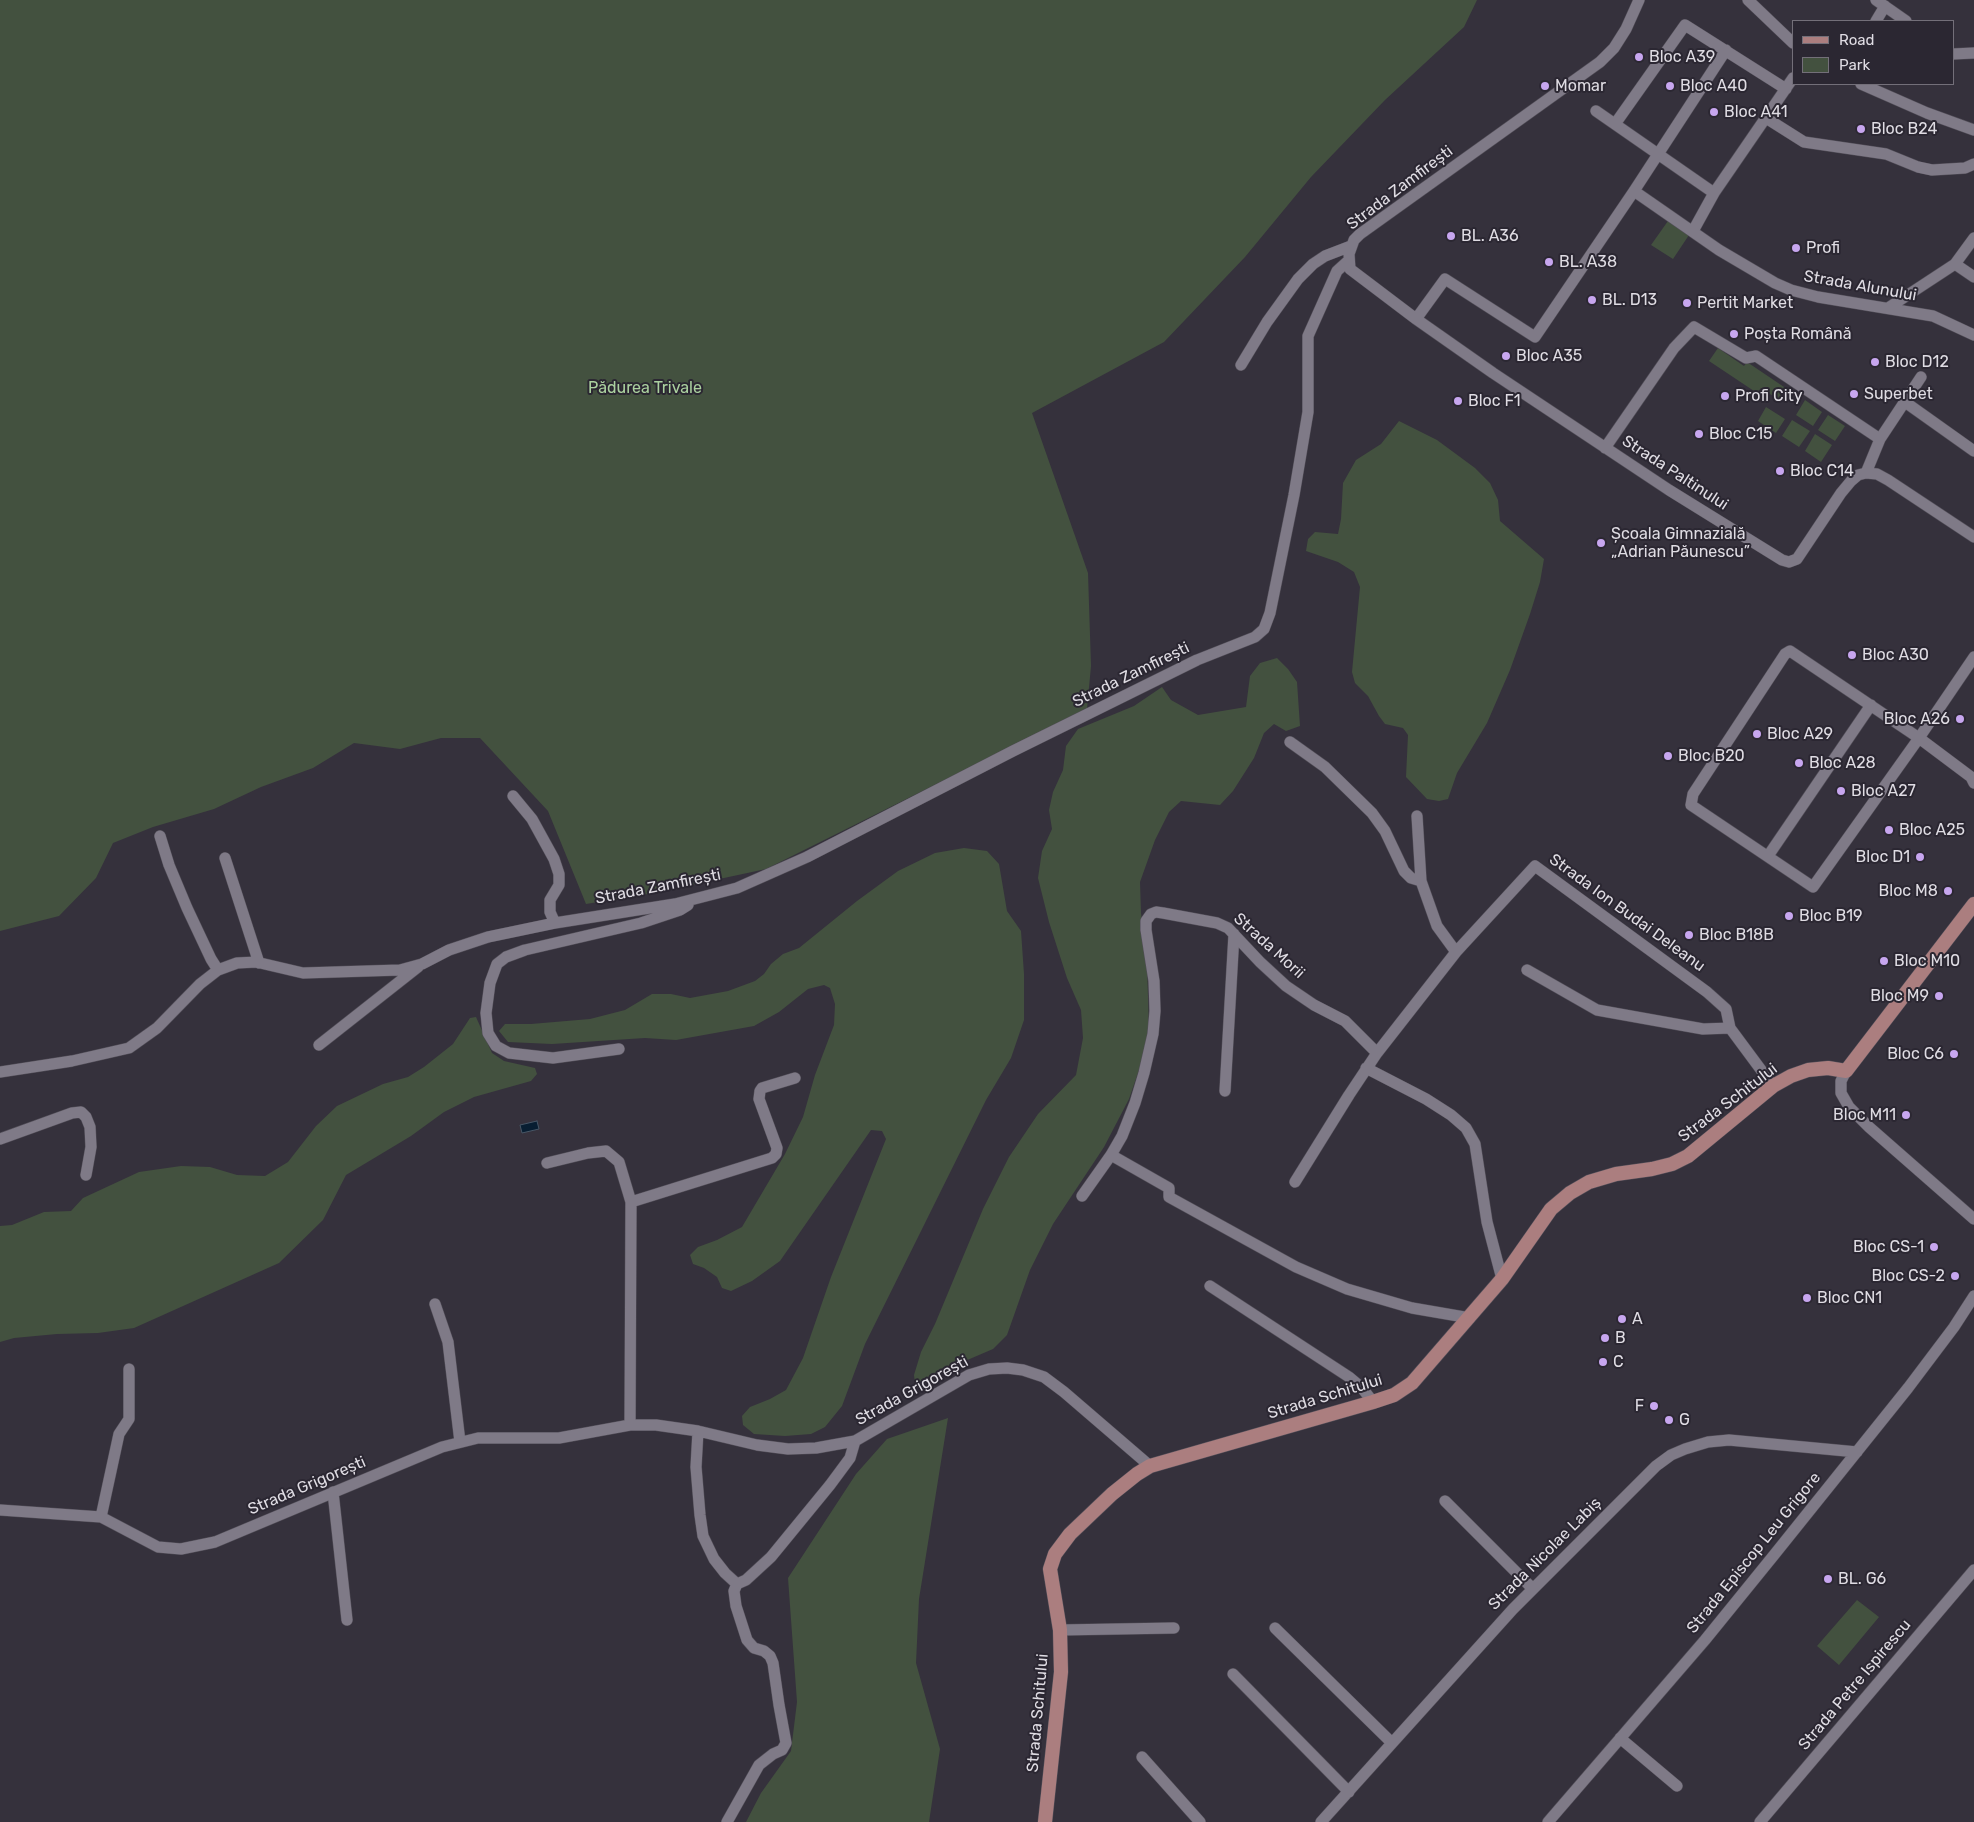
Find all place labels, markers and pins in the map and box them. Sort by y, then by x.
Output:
place label: Bloc A39 [1649,47,1715,67]
marker: Bloc A39 [1633,51,1645,63]
place label: Momar [1555,76,1606,96]
place label: Bloc A40 [1680,76,1747,96]
marker: Momar [1539,80,1551,92]
marker: Bloc A40 [1664,80,1676,92]
place label: Bloc A41 [1724,102,1788,122]
marker: Bloc A41 [1708,106,1720,118]
place label: Bloc B24 [1871,119,1937,139]
marker: Bloc B24 [1855,123,1867,135]
place label: BL. A36 [1461,226,1519,246]
marker: BL. A36 [1445,230,1457,242]
place label: Profi [1806,238,1840,258]
marker: Profi [1790,242,1802,254]
place label: BL. A38 [1559,252,1617,272]
marker: BL. A38 [1543,256,1555,268]
place label: BL. D13 [1602,290,1657,310]
place label: Pertit Market [1697,293,1793,313]
marker: BL. D13 [1586,294,1598,306]
marker: Pertit Market [1681,297,1693,309]
place label: Poșta Română [1744,324,1852,344]
marker: Poșta Română [1728,328,1740,340]
place label: Bloc A35 [1516,346,1582,366]
marker: Bloc A35 [1500,350,1512,362]
place label: Bloc D12 [1885,352,1949,372]
marker: Bloc D12 [1869,356,1881,368]
place label: Superbet [1864,384,1933,404]
place label: Profi City [1735,386,1803,406]
marker: Superbet [1848,388,1860,400]
marker: Profi City [1719,390,1731,402]
place label: Bloc F1 [1468,391,1521,411]
marker: Bloc F1 [1452,395,1464,407]
place label: Bloc C15 [1709,424,1773,444]
marker: Bloc C15 [1693,428,1705,440]
place label: Bloc C14 [1790,461,1854,481]
marker: Bloc C14 [1774,465,1786,477]
place label: Școala Gimnazială „Adrian Păunescu” [1611,524,1750,562]
marker: Școala Gimnazială „Adrian Păunescu” [1595,537,1607,549]
place label: Bloc A30 [1862,645,1929,665]
marker: Bloc A30 [1846,649,1858,661]
place label: Bloc A26 [1884,709,1950,729]
marker: Bloc A26 [1954,713,1966,725]
place label: Bloc A29 [1767,724,1833,744]
marker: Bloc A29 [1751,728,1763,740]
place label: Bloc B20 [1678,746,1745,766]
marker: Bloc B20 [1662,750,1674,762]
place label: Bloc A28 [1809,753,1876,773]
marker: Bloc A28 [1793,757,1805,769]
place label: Bloc A27 [1851,781,1916,801]
marker: Bloc A27 [1835,785,1847,797]
place label: Bloc A25 [1899,820,1965,840]
marker: Bloc A25 [1883,824,1895,836]
place label: Bloc D1 [1856,847,1910,867]
marker: Bloc D1 [1914,851,1926,863]
place label: Bloc M8 [1879,881,1938,901]
marker: Bloc M8 [1942,885,1954,897]
place label: Bloc B19 [1799,906,1863,926]
marker: Bloc B19 [1783,910,1795,922]
place label: Bloc B18B [1699,925,1774,945]
marker: Bloc B18B [1683,929,1695,941]
place label: Bloc M10 [1894,951,1960,971]
marker: Bloc M10 [1878,955,1890,967]
place label: Bloc M9 [1870,986,1929,1006]
marker: Bloc M9 [1933,990,1945,1002]
place label: Bloc C6 [1887,1044,1944,1064]
marker: Bloc C6 [1948,1048,1960,1060]
place label: Bloc M11 [1833,1105,1896,1125]
marker: Bloc M11 [1900,1109,1912,1121]
place label: Bloc CS-1 [1853,1237,1924,1257]
marker: Bloc CS-1 [1928,1241,1940,1253]
place label: Bloc CS-2 [1871,1266,1945,1286]
marker: Bloc CS-2 [1949,1270,1961,1282]
place label: Bloc CN1 [1817,1288,1882,1308]
marker: Bloc CN1 [1801,1292,1813,1304]
place label: A [1632,1309,1643,1329]
marker: A [1616,1313,1628,1325]
place label: B [1615,1328,1626,1348]
marker: B [1599,1332,1611,1344]
place label: C [1613,1352,1624,1372]
marker: C [1597,1356,1609,1368]
place label: F [1635,1396,1644,1416]
marker: F [1648,1400,1660,1412]
place label: G [1679,1410,1690,1430]
marker: G [1663,1414,1675,1426]
place label: BL. G6 [1838,1569,1886,1589]
marker: BL. G6 [1822,1573,1834,1585]

